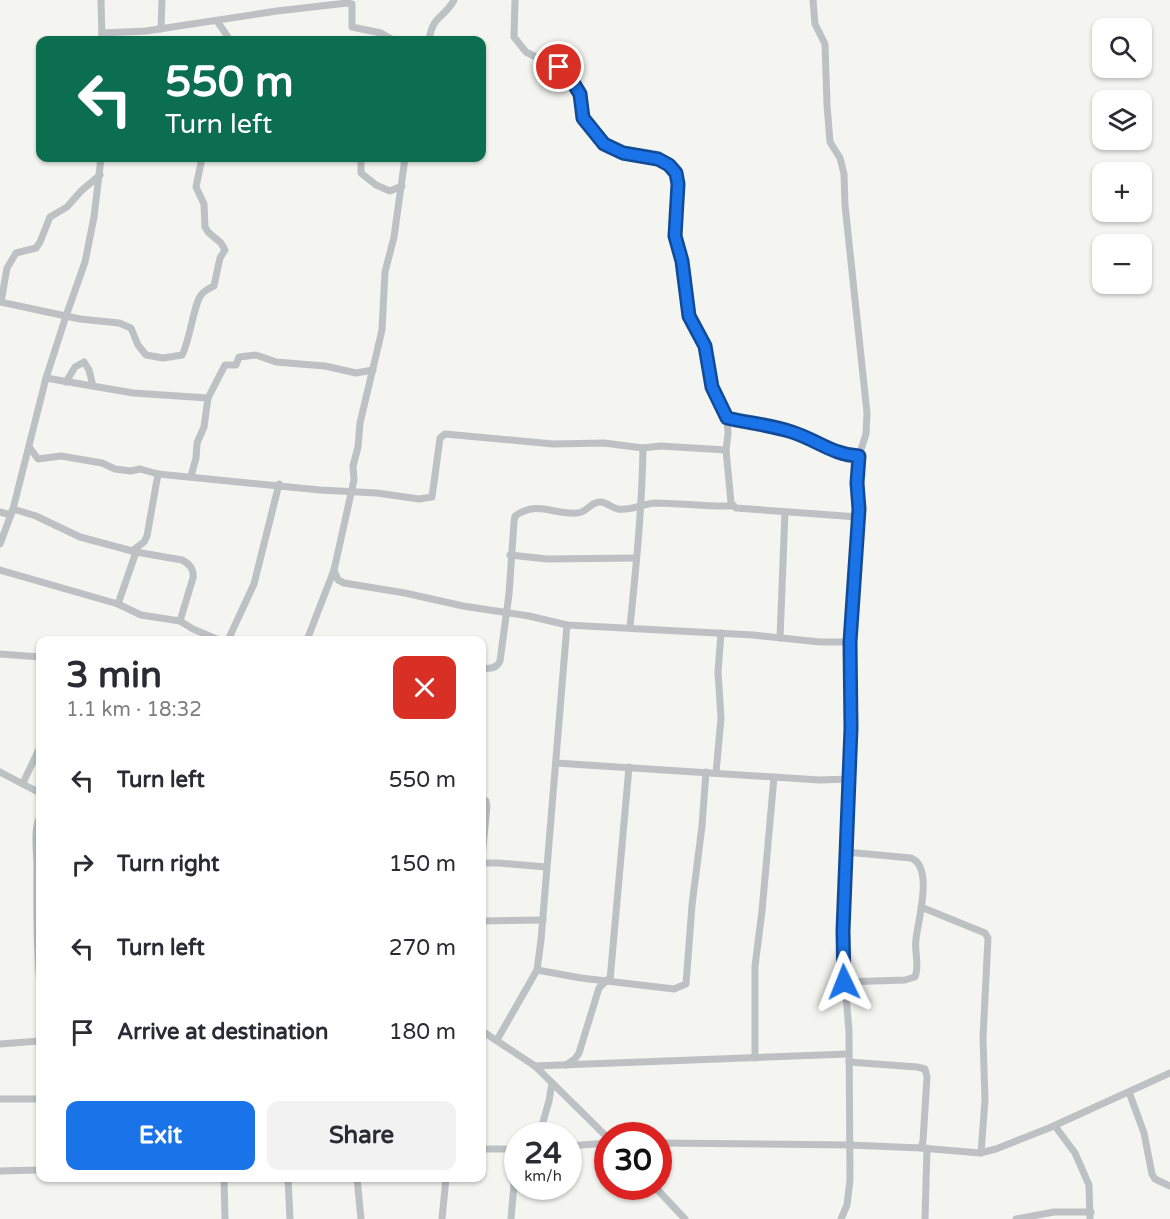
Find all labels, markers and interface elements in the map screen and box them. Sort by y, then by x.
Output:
map controls [1092,18,1152,294]
button: search [1092,18,1152,78]
pin [533,41,584,92]
icon: arrive [542,50,575,83]
text: 550 m [165,57,294,108]
icon: left [66,60,144,138]
button: layers [1092,90,1152,150]
text: Turn left [165,108,272,141]
button: + [1092,162,1152,222]
button: − [1092,234,1152,294]
text: 3 min [66,654,162,697]
button: close [393,656,456,719]
text: 1.1 km · 18:32 [66,698,202,722]
icon: left [66,764,99,797]
text: Turn left [117,767,205,793]
text: 550 m [389,767,456,793]
icon: right [66,848,99,881]
text: Turn right [117,851,219,877]
text: 150 m [389,851,456,877]
icon: left [66,932,99,965]
text: Turn left [117,935,205,961]
text: 270 m [389,935,456,961]
position arrow [812,950,876,1014]
icon: arrive [66,1016,99,1049]
text: Arrive at destination [117,1019,328,1045]
text: 180 m [389,1019,456,1045]
button: Exit [66,1101,255,1170]
button: Share [267,1101,456,1170]
speed limit sign: 30 [594,1122,672,1200]
text: 24 [524,1135,562,1172]
text: km/h [524,1167,562,1185]

